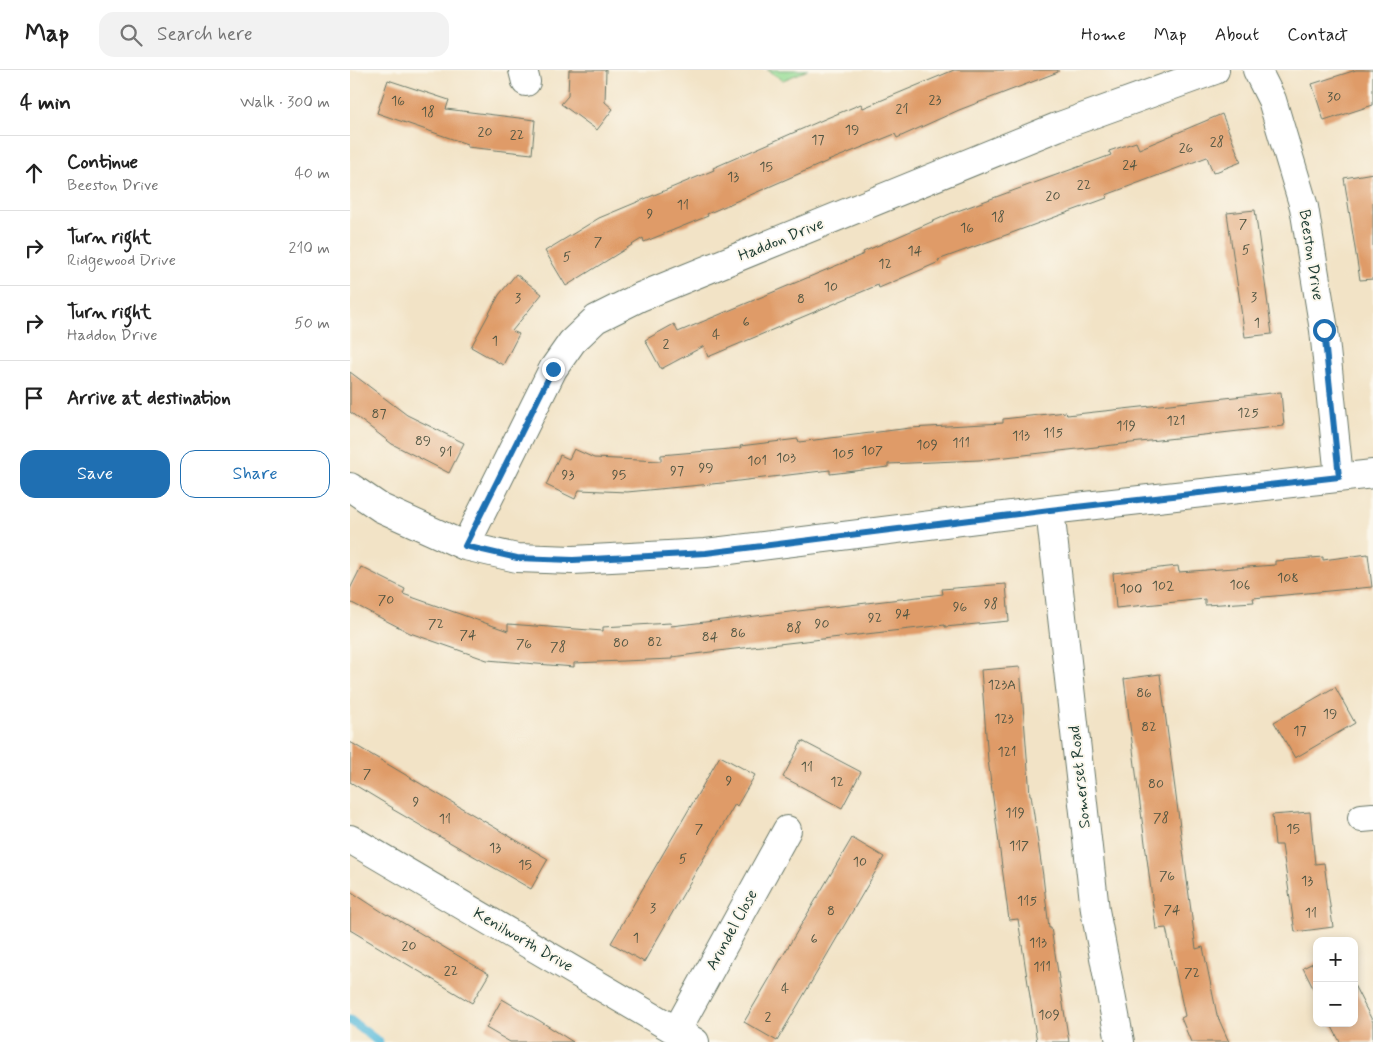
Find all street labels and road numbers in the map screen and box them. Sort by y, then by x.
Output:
street label: Beeston Drive [1293,208,1329,302]
street label: Haddon Drive [735,213,827,267]
street label: Somerset Road [1064,725,1096,829]
street label: Arundel Close [701,886,763,974]
street label: Kenilworth Drive [469,903,577,977]

